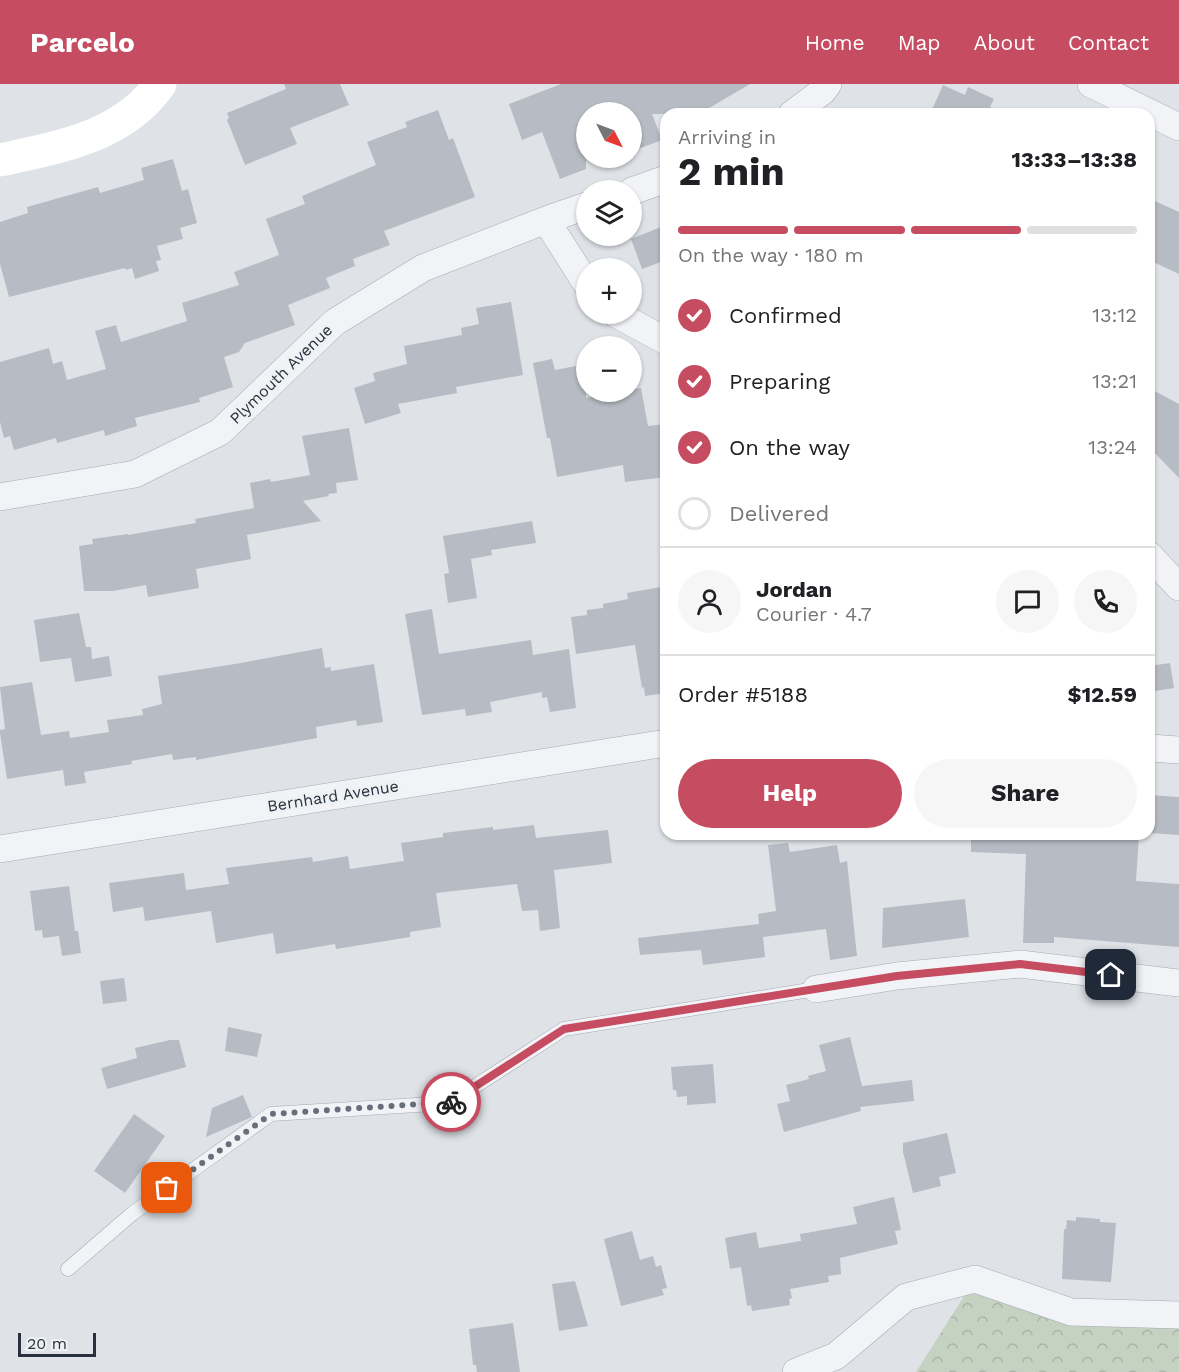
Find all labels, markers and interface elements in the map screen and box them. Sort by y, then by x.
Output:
text: Parcelo [30,26,135,59]
text: Home [805,30,865,55]
text: Map [898,30,941,55]
text: About [974,30,1035,55]
text: Contact [1068,30,1149,55]
north arrow [576,102,642,168]
map controls [576,102,642,402]
text: Arriving in [678,125,776,149]
text: 13:33–13:38 [1011,147,1137,172]
text: 2 min [678,149,785,194]
button: layers [576,180,642,246]
text: On the way · 180 m [678,243,864,267]
button: + [576,258,642,324]
icon: check [678,299,711,332]
text: Confirmed [729,303,842,328]
text: 13:12 [1092,303,1137,327]
street label: Plymouth Avenue [226,320,336,428]
button: − [576,336,642,402]
icon: check [678,365,711,398]
text: Preparing [729,369,830,394]
text: 13:21 [1092,369,1137,393]
icon: check [678,431,711,464]
text: On the way [729,435,850,460]
text: 13:24 [1088,435,1137,459]
text: Delivered [729,501,829,526]
button: person [678,570,741,633]
button: chat [996,570,1059,633]
button: phone [1074,570,1137,633]
text: Jordan [756,577,832,602]
text: Courier · 4.7 [756,602,872,626]
text: Order #5188 [678,682,808,707]
text: $12.59 [1068,682,1137,707]
button: Help [678,759,902,828]
button: Share [914,759,1137,828]
street label: Bernhard Avenue [266,776,400,816]
pin [1085,949,1136,1000]
icon: home [1094,958,1127,991]
courier [421,1072,481,1132]
icon: bike [435,1086,468,1119]
pin [141,1162,192,1213]
icon: bag [150,1171,183,1204]
scale bar [18,1330,96,1358]
text: 20 m [27,1334,67,1353]

